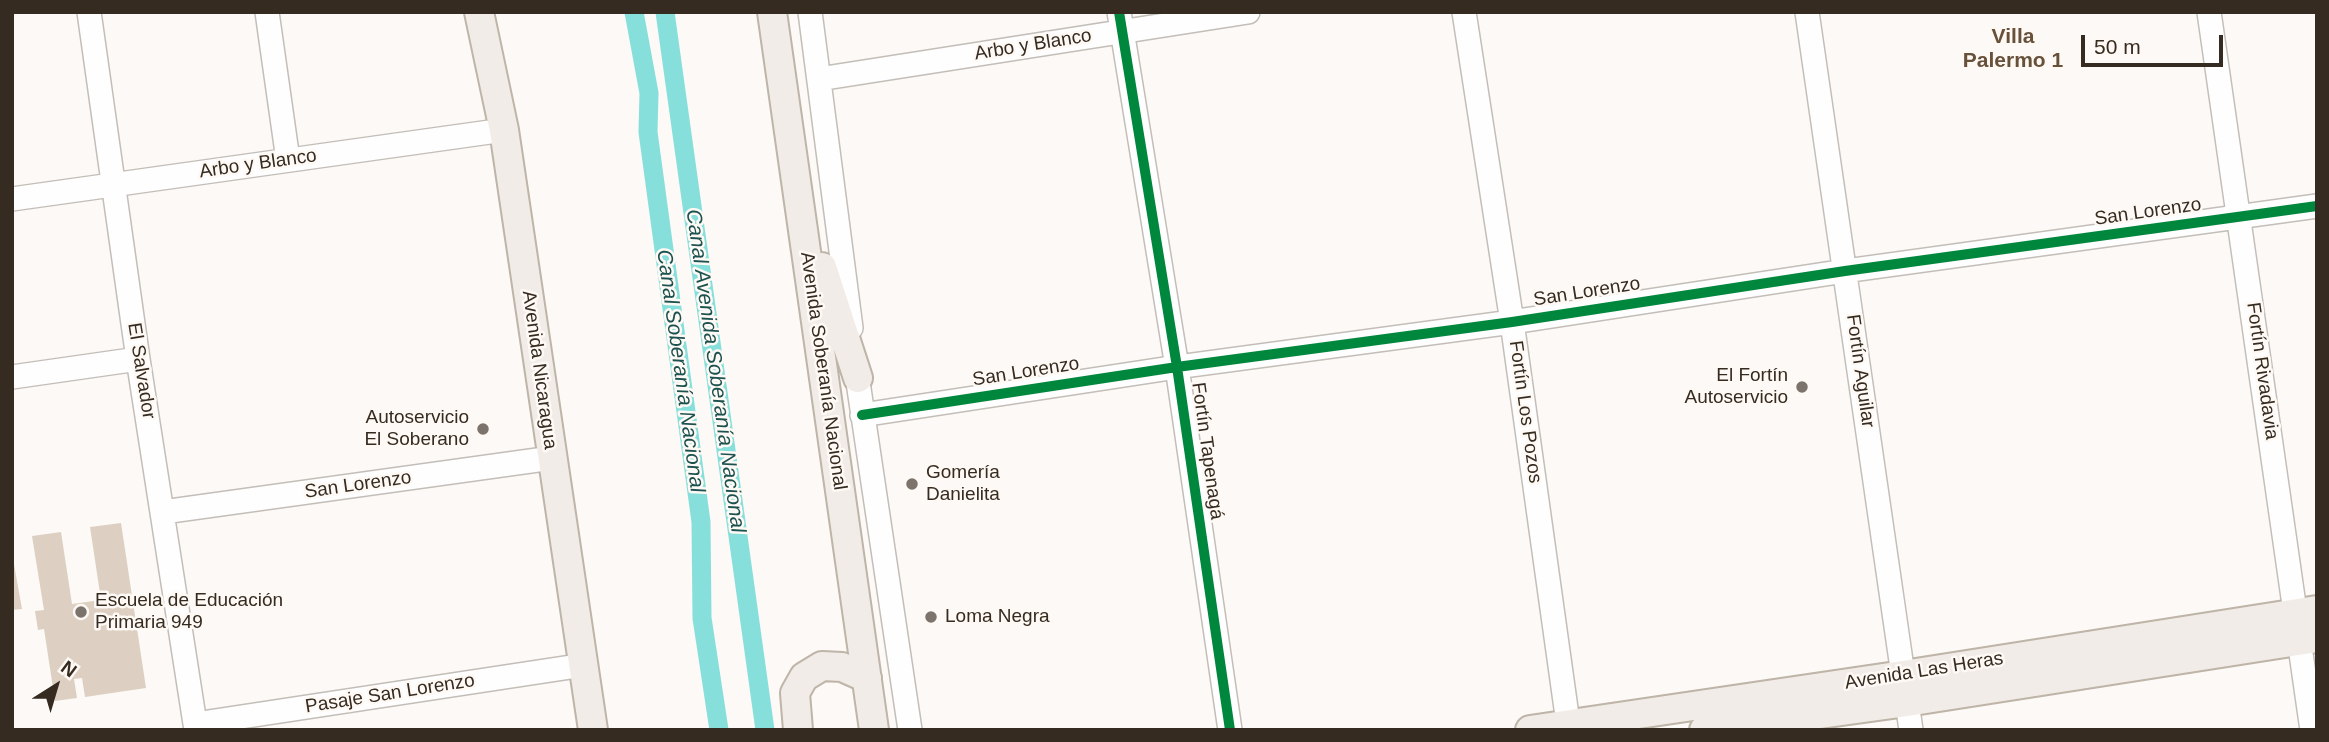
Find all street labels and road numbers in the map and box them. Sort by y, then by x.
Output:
street label: Arbo y Blanco [973,24,1093,66]
street label: Arbo y Blanco [198,144,318,184]
street label: San Lorenzo [2093,193,2203,231]
street label: Avenida Soberanía Nacional [795,250,851,492]
street label: San Lorenzo [1532,272,1642,312]
street label: Avenida Nicaragua [517,289,561,451]
street label: Fortín Rivadavia [2241,301,2283,441]
street label: Fortín Aguilar [1841,313,1879,429]
street label: El Salvador [122,321,160,421]
street label: Fortín Los Pozos [1504,339,1546,485]
street label: San Lorenzo [971,352,1081,392]
street label: Fortín Tapenagá [1186,381,1228,521]
street label: San Lorenzo [303,466,413,504]
street label: Avenida Las Heras [1843,647,2005,695]
street label: Pasaje San Lorenzo [304,669,476,719]

